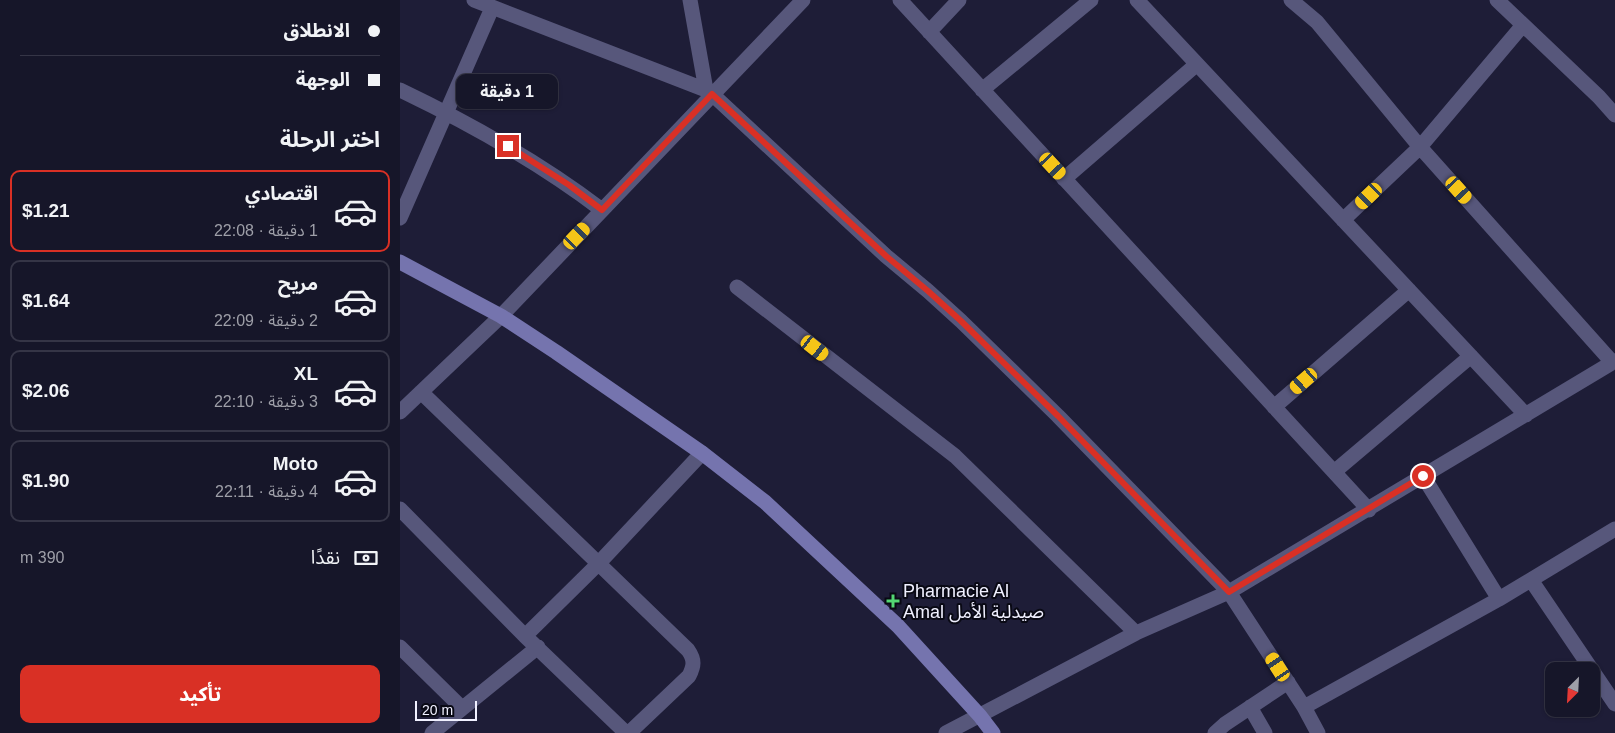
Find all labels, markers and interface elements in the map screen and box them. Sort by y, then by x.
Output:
text: الانطلاق [284,20,350,41]
text: الوجهة [296,69,350,90]
callout: 1 دقيقة [457,74,559,108]
text: 1 دقيقة [480,83,534,100]
text: اختر الرحلة [280,127,380,152]
route end [497,135,519,157]
car [1037,150,1068,182]
car [1443,174,1474,206]
car [1353,180,1385,212]
text: اقتصادي [245,183,318,204]
icon: car [333,189,378,234]
text: $1.21 [22,200,70,221]
car [561,220,592,252]
text: 1 دقيقة · 22:08 [214,222,318,239]
text: مريح [278,273,318,294]
icon: car [333,279,378,324]
text: $1.64 [22,290,70,311]
text: 2 دقيقة · 22:09 [214,312,318,329]
car [798,333,831,363]
text: XL [294,363,318,384]
car [1287,365,1320,397]
icon: car [333,369,378,414]
text: $2.06 [22,380,70,401]
text: 3 دقيقة · 22:10 [214,393,318,410]
text: Moto [273,453,318,474]
icon: car [333,459,378,504]
route start [1412,465,1434,487]
text: $1.90 [22,470,70,491]
text: 4 دقيقة · 22:11 [215,483,318,500]
icon: cash [352,544,380,572]
text: نقدًا [311,547,340,568]
text: 390 m [20,549,64,566]
place label: Pharmacie Al Amal صيدلية الأمل [903,581,1044,623]
marker: Pharmacie Al Amal صيدلية الأمل [887,595,899,607]
car [1263,650,1292,684]
north arrow [1545,662,1600,718]
map controls [1545,662,1600,717]
button: تأكيد [20,665,380,723]
scale bar [415,698,478,721]
text: 20 m [422,702,453,718]

